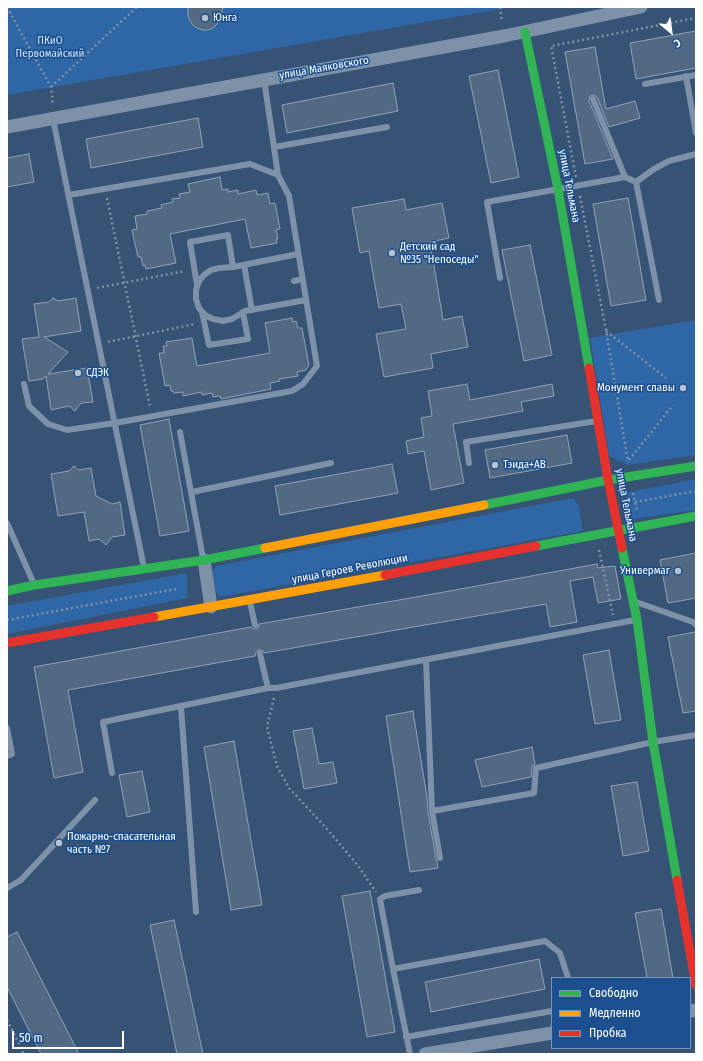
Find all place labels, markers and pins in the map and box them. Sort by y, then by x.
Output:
place label: Юнга [213,11,237,25]
marker: Юнга [200,13,210,23]
place label: Детский сад №35 "Непоседы" [400,240,478,266]
marker: Детский сад №35 "Непоседы" [387,248,397,258]
place label: СДЭК [86,366,109,380]
marker: СДЭК [73,368,83,378]
place label: Монумент славы [597,381,675,395]
marker: Монумент славы [678,383,688,393]
place label: Тэида+АВ [503,458,546,472]
marker: Тэида+АВ [490,460,500,470]
place label: Универмаг [620,564,670,578]
marker: Универмаг [673,566,683,576]
place label: Пожарно-спасательная часть №7 [67,830,176,856]
marker: Пожарно-спасательная часть №7 [54,838,64,848]

